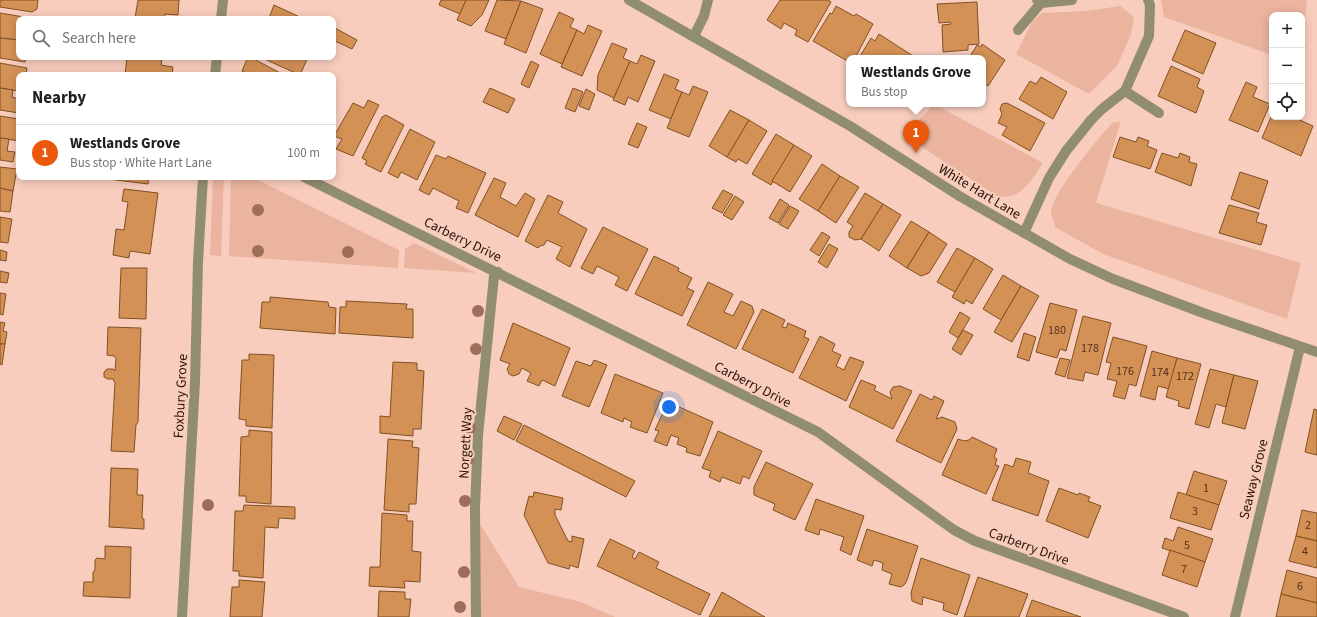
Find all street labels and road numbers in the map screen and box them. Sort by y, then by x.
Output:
street label: White Hart Lane [934,159,1025,225]
street label: Carberry Drive [420,212,505,267]
street label: Foxbury Grove [169,353,193,439]
street label: Carberry Drive [710,357,795,413]
street label: Norgett Way [454,406,478,479]
street label: Seaway Grove [1234,437,1274,521]
street label: Carberry Drive [986,523,1072,571]

